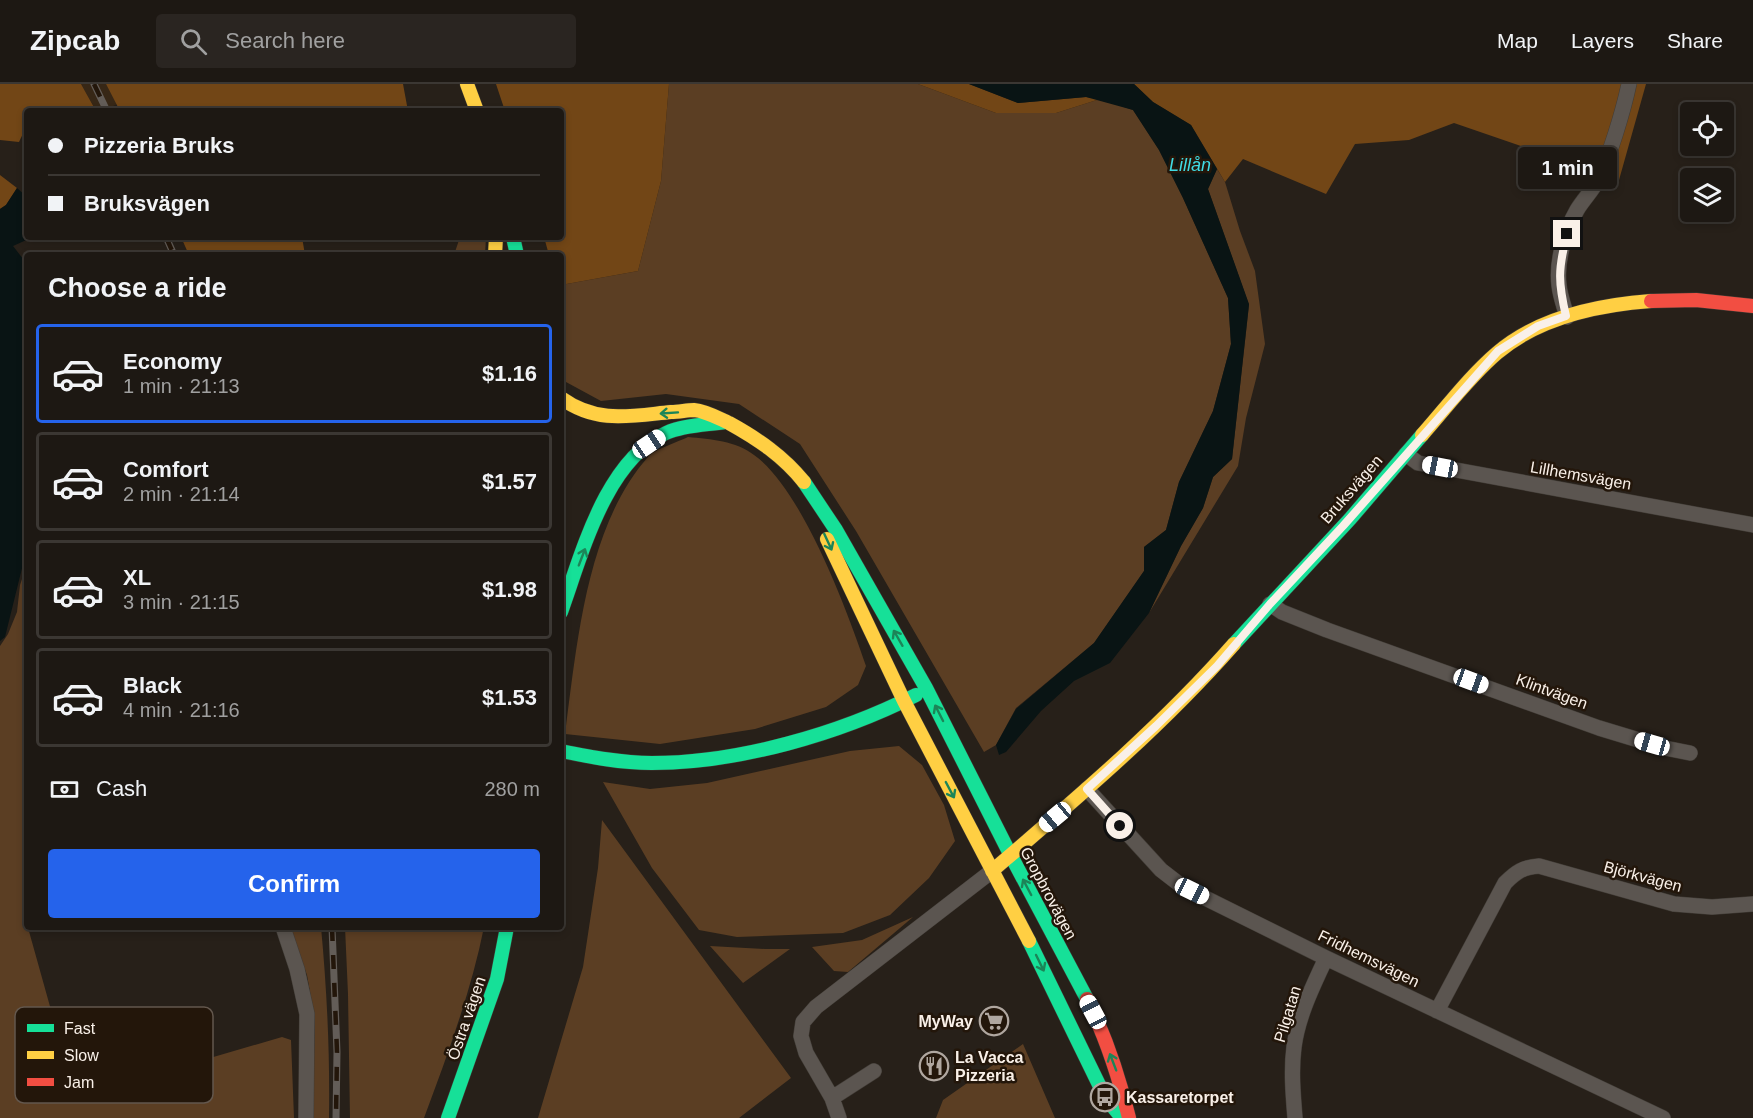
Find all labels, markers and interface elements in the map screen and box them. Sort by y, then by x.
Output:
search box [156,14,576,68]
text: Zipcab [30,25,120,56]
icon: search [177,25,210,58]
text: Search here [225,28,345,53]
text: Map [1497,29,1538,52]
text: Layers [1571,29,1634,52]
text: Share [1667,29,1723,52]
map controls [1680,102,1734,222]
button: locate [1680,102,1734,156]
text: Pizzeria Bruks [84,133,234,158]
callout: 1 min [1518,147,1616,189]
water label: Lillån [1169,155,1211,175]
text: 1 min [1541,157,1594,179]
button: layers [1680,168,1734,222]
text: Bruksvägen [84,191,210,216]
route end [1553,220,1580,247]
text: Choose a ride [48,273,227,303]
icon: car [51,347,105,401]
text: Economy [123,349,222,374]
text: $1.16 [482,361,537,386]
text: 1 min · 21:13 [123,375,240,397]
one-way arrow [660,407,680,418]
car [629,426,669,462]
street label: Bruksvägen [1317,452,1386,527]
icon: car [51,455,105,509]
car [1421,455,1459,479]
text: Comfort [123,457,209,482]
street label: Lillhemsvägen [1529,458,1633,493]
text: $1.57 [482,469,537,494]
text: 2 min · 21:14 [123,483,240,505]
one-way arrow [823,532,834,550]
one-way arrow [577,548,588,567]
icon: car [51,563,105,617]
text: XL [123,565,151,590]
text: $1.98 [482,577,537,602]
text: 3 min · 21:15 [123,591,240,613]
one-way arrow [892,630,904,647]
car [1451,666,1491,696]
icon: car [51,671,105,725]
street label: Klintvägen [1514,671,1590,712]
text: Black [123,673,182,698]
text: $1.53 [482,685,537,710]
text: 4 min · 21:16 [123,699,240,721]
one-way arrow [933,705,944,723]
car [1632,730,1672,758]
icon: cash [48,773,81,806]
text: Cash [96,776,147,801]
text: 280 m [484,778,540,800]
one-way arrow [945,781,956,799]
car [1035,799,1075,835]
route start [1106,812,1133,839]
street label: Gropbrovägen [1017,844,1080,942]
button: Confirm [48,849,540,918]
street label: Björkvägen [1602,858,1684,895]
car [1172,875,1212,907]
one-way arrow [1021,879,1033,896]
street label: Fridhemsvägen [1315,927,1422,990]
one-way arrow [1035,954,1046,972]
street label: Östra vägen [444,974,489,1062]
street label: Pilgatan [1271,984,1304,1044]
car [1077,992,1109,1032]
supermarket icon: MyWay [978,1005,1010,1037]
legend [15,1007,213,1103]
place label: MyWay [918,1013,973,1030]
text: Fast [64,1020,96,1037]
text: Slow [64,1047,99,1064]
place label: La Vacca Pizzeria [955,1049,1024,1084]
restaurant icon: La Vacca Pizzeria [918,1050,950,1082]
one-way arrow [1107,1053,1118,1072]
text: Jam [64,1074,94,1091]
bus stop icon: Kassaretorpet [1089,1081,1121,1113]
place label: Kassaretorpet [1126,1089,1234,1106]

